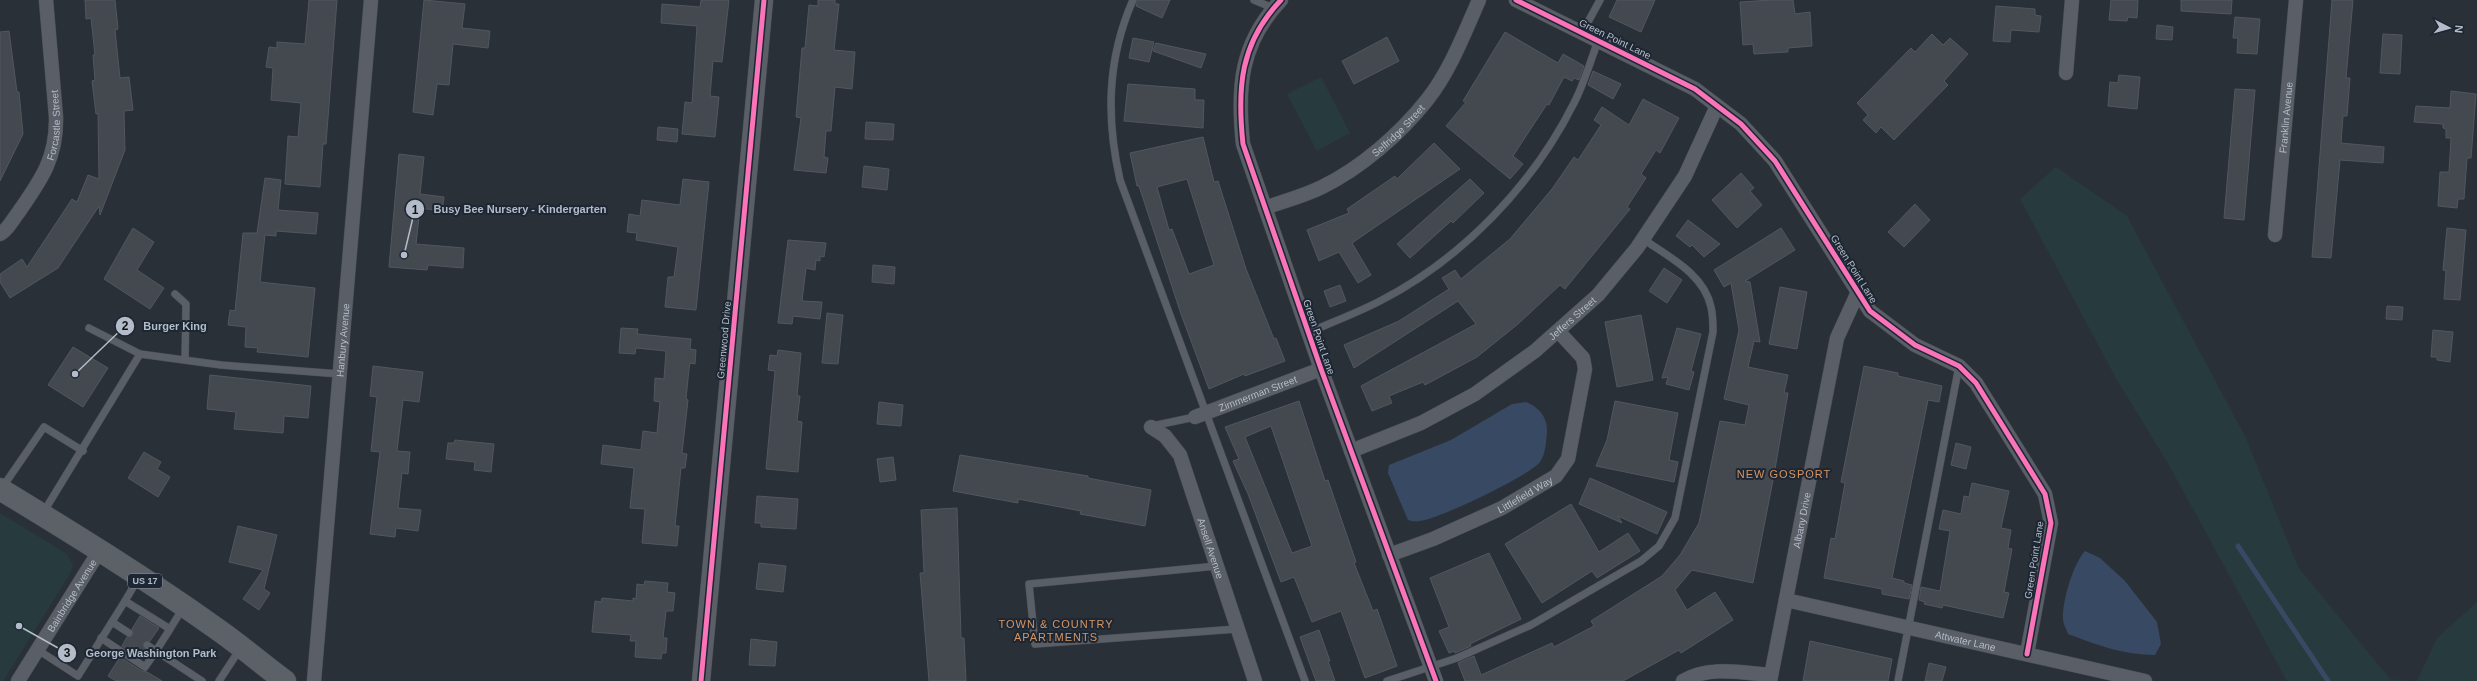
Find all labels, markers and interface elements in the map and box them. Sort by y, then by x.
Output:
north arrow [2429,8,2469,48]
street label: Green Point Lane [1577,17,1653,61]
text: N [2453,24,2465,34]
street label: Franklin Avenue [2277,81,2294,154]
street label: Forcastle Street [44,89,62,162]
street label: Selfridge Street [1369,102,1427,158]
callout: Busy Bee Nursery - Kindergarten [405,198,614,221]
text: 1 [412,203,419,217]
text: Busy Bee Nursery - Kindergarten [434,203,607,215]
street label: Green Point Lane [1829,233,1880,306]
street label: Jeffers Street [1546,294,1598,342]
street label: Green Point Lane [1301,298,1337,376]
street label: Greenwood Drive [715,300,733,379]
street label: Hanbury Avenue [334,303,351,377]
callout: Burger King [115,315,215,338]
text: 2 [122,319,129,333]
text: Burger King [143,320,207,332]
street label: Zimmerman Street [1217,373,1299,413]
district label: NEW GOSPORT [1737,468,1831,480]
street label: Littlefield Way [1496,474,1554,515]
street label: Albany Drive [1791,491,1812,549]
street label: Ansell Avenue [1196,516,1226,580]
street label: Green Point Lane [2022,520,2046,600]
street label: Bainbridge Avenue [45,557,99,634]
road number: US 17 [128,574,162,588]
district label: TOWN & COUNTRY APARTMENTS [998,618,1114,643]
street label: Attwater Lane [1934,628,1997,653]
callout: George Washington Park [57,641,224,664]
text: 3 [64,646,71,660]
text: George Washington Park [85,647,217,659]

